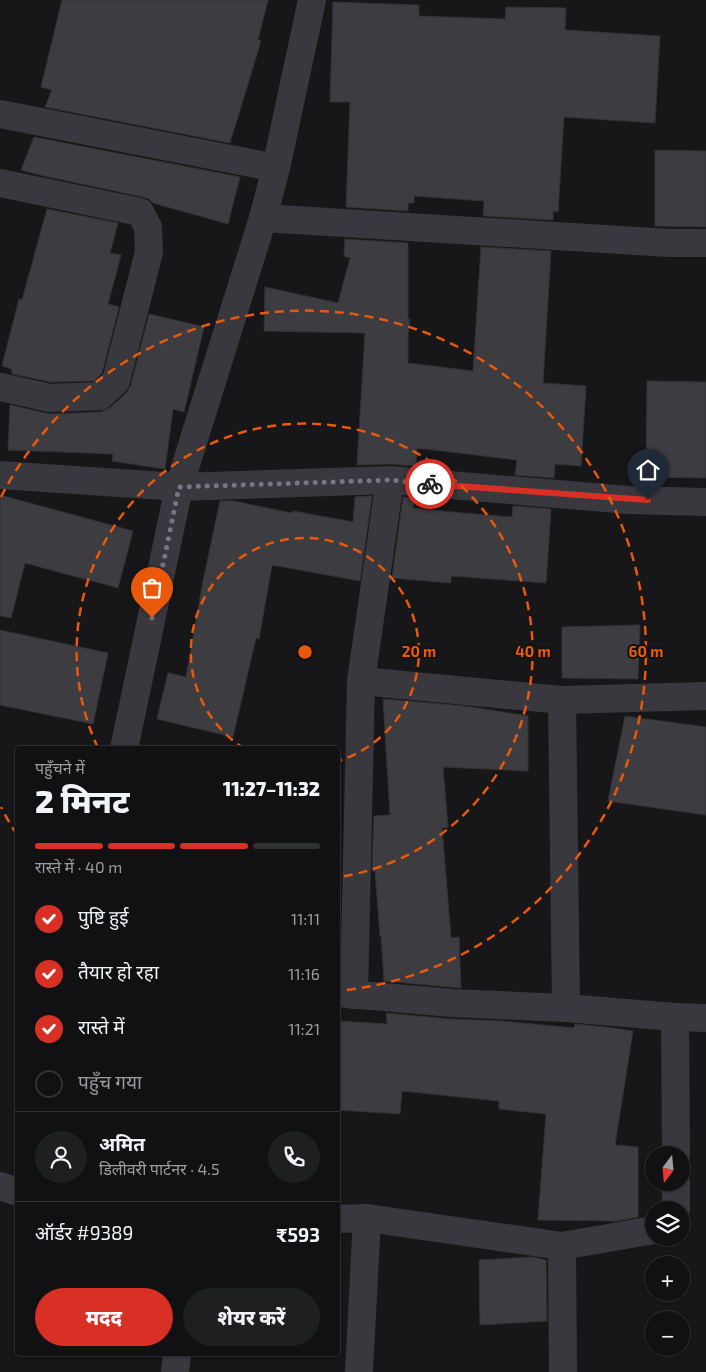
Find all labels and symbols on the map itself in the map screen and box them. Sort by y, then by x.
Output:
pin [627,449,669,500]
courier [405,459,455,509]
pin [131,567,173,618]
text: 20 m [402,642,436,660]
text: 40 m [515,642,551,660]
text: 60 m [629,642,663,660]
centre of rings [296,643,314,661]
north arrow [645,1146,690,1191]

